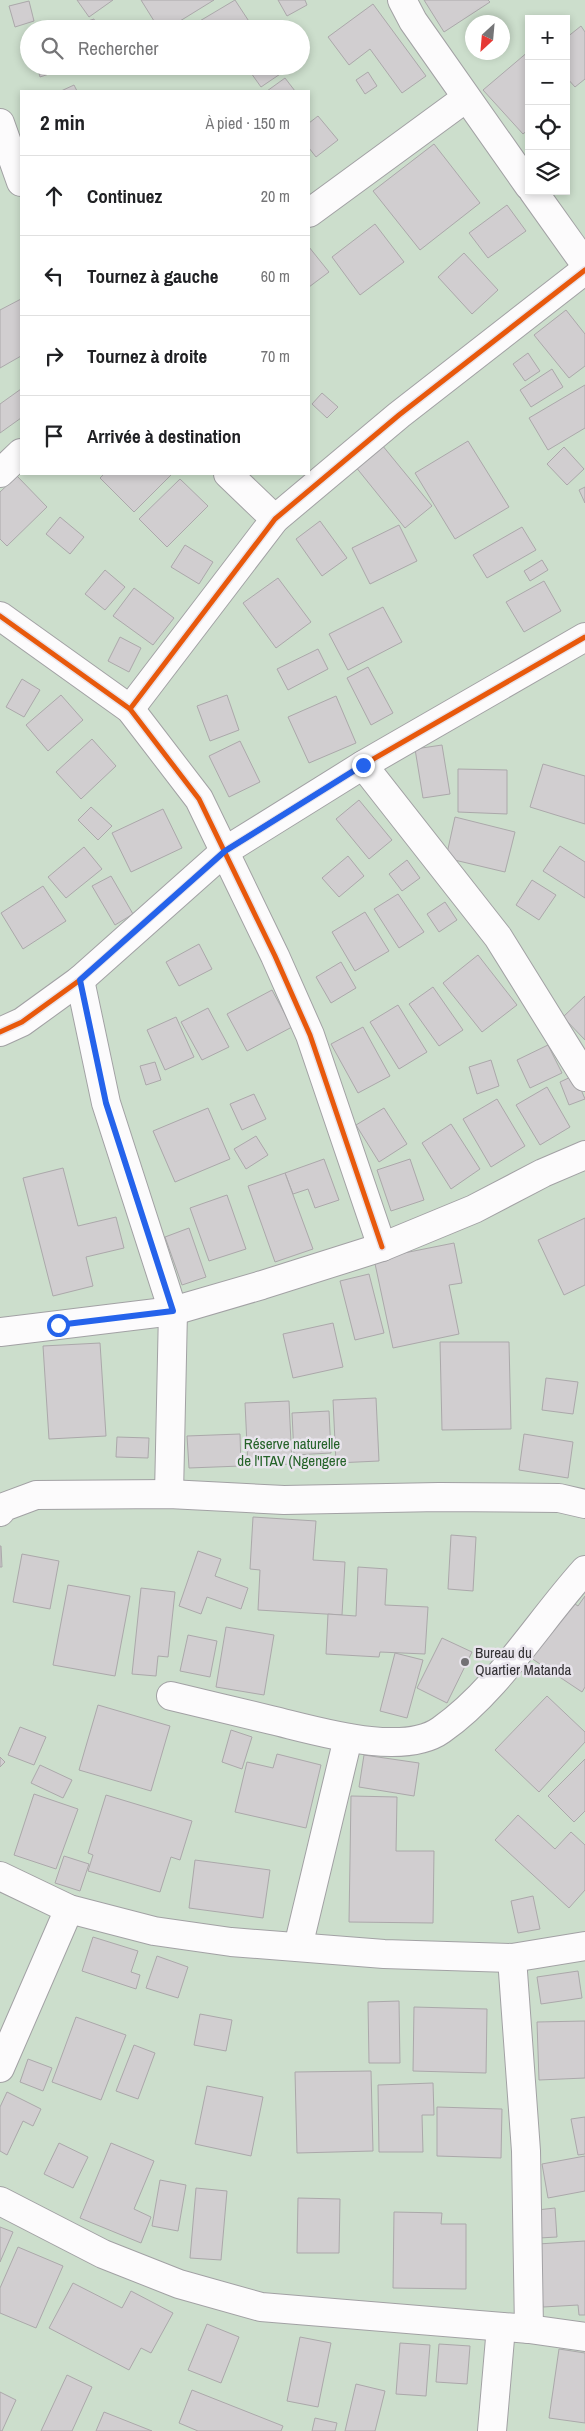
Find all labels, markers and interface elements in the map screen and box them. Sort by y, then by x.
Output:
north arrow [465,15,510,60]
map controls [525,15,570,195]
button: + [525,15,570,60]
search box [20,20,310,75]
icon: search [38,34,66,62]
text: Rechercher [78,35,159,61]
button: − [525,60,570,105]
button: locate [525,105,570,150]
text: 2 min [40,108,85,137]
text: À pied · 150 m [205,112,290,134]
button: layers [525,150,570,195]
icon: ahead [40,182,68,210]
text: Continuez [87,183,162,209]
text: 20 m [261,185,290,207]
icon: left [40,262,68,290]
text: Tournez à gauche [87,263,218,289]
text: 60 m [261,265,290,287]
icon: right [40,342,68,370]
text: Tournez à droite [87,343,207,369]
text: 70 m [261,345,290,367]
icon: arrive [40,422,68,450]
text: Arrivée à destination [87,423,241,449]
route end [352,754,375,777]
route start [47,1314,70,1337]
park label: Réserve naturelle de l'ITAV (Ngengere [237,1433,347,1471]
place label: Bureau du Quartier Matanda [475,1642,572,1680]
marker: Bureau du Quartier Matanda [459,1656,471,1668]

